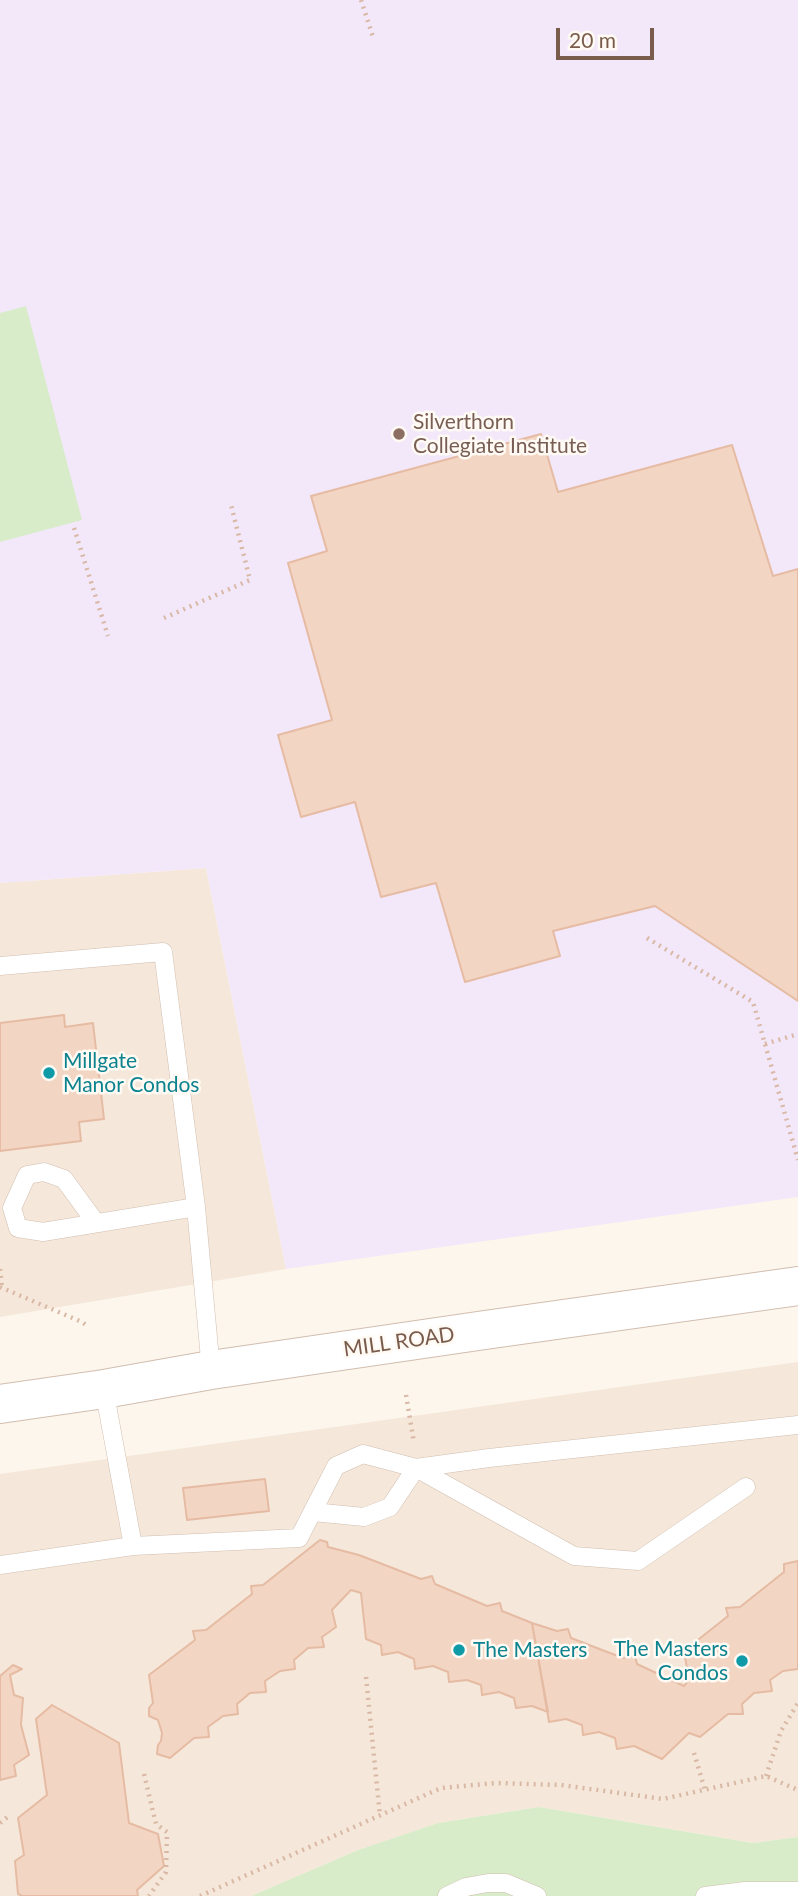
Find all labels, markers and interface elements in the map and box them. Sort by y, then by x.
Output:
scale bar [560,14,658,58]
text: 20 m [569,27,616,52]
place label: Silverthorn Collegiate Institute [413,409,587,459]
marker: Silverthorn Collegiate Institute [391,426,407,442]
place label: Millgate Manor Condos [63,1048,199,1098]
marker: Millgate Manor Condos [41,1065,57,1081]
street label: MILL ROAD [342,1322,456,1362]
place label: The Masters Condos [614,1636,728,1686]
place label: The Masters [473,1637,587,1663]
marker: The Masters [451,1642,467,1658]
marker: The Masters Condos [734,1653,750,1669]

